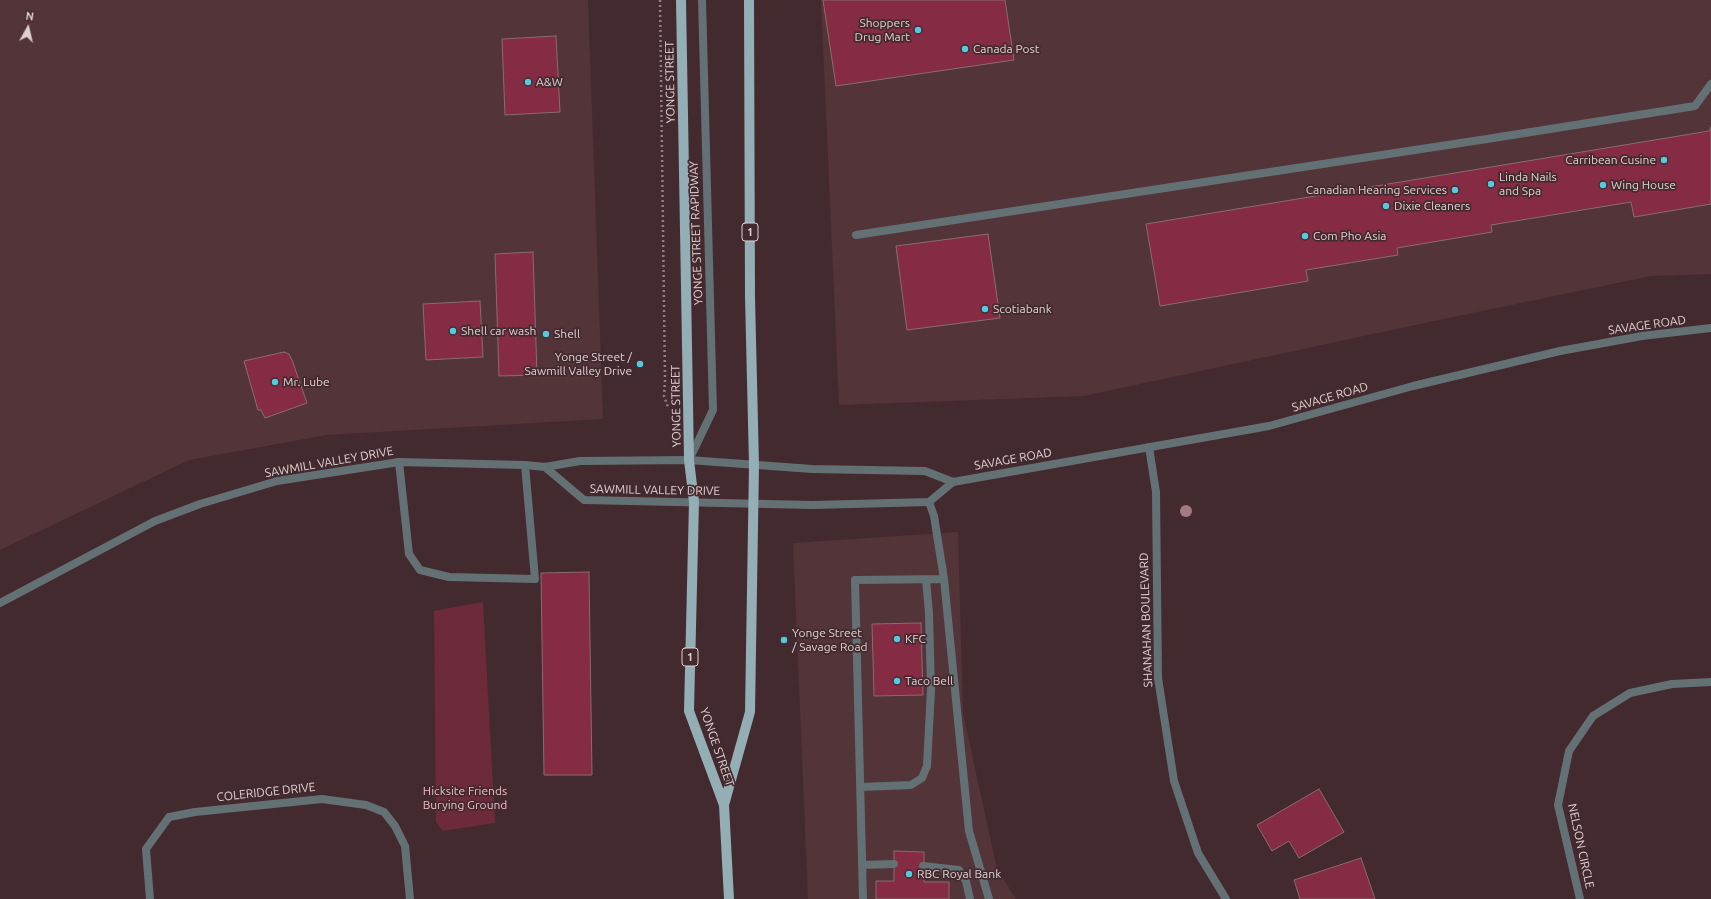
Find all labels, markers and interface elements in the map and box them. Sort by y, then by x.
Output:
north arrow [8,8,48,48]
text: N [25,10,35,23]
place label: Shoppers Drug Mart [855,16,910,44]
marker: Shoppers Drug Mart [913,25,923,35]
street label: YONGE STREET [662,41,678,123]
place label: Canada Post [973,42,1039,56]
marker: Canada Post [960,44,970,54]
place label: A&W [536,75,563,89]
marker: A&W [523,77,533,87]
place label: Carribean Cusine [1565,153,1656,167]
marker: Carribean Cusine [1659,155,1669,165]
street label: YONGE STREET RAPIDWAY [686,161,706,305]
place label: Linda Nails and Spa [1499,170,1557,198]
place label: Wing House [1611,178,1676,192]
marker: Linda Nails and Spa [1486,179,1496,189]
marker: Wing House [1598,180,1608,190]
place label: Canadian Hearing Services [1306,183,1447,197]
marker: Canadian Hearing Services [1450,185,1460,195]
place label: Dixie Cleaners [1394,199,1470,213]
marker: Dixie Cleaners [1381,201,1391,211]
road number: 1 [742,223,758,241]
place label: Com Pho Asia [1313,229,1387,243]
marker: Com Pho Asia [1300,231,1310,241]
place label: Scotiabank [993,302,1052,316]
marker: Scotiabank [980,304,990,314]
street label: SAVAGE ROAD [1607,312,1687,338]
place label: Shell car wash [461,324,536,338]
marker: Shell car wash [448,326,458,336]
place label: Shell [554,327,580,341]
marker: Shell [541,329,551,339]
place label: Yonge Street / Sawmill Valley Drive [525,350,632,378]
marker: Yonge Street / Sawmill Valley Drive [635,359,645,369]
street label: YONGE STREET [668,365,684,447]
place label: Mr. Lube [283,375,330,389]
marker: Mr. Lube [270,377,280,387]
street label: SAVAGE ROAD [1290,379,1370,415]
street label: SAWMILL VALLEY DRIVE [264,444,394,480]
street label: SAVAGE ROAD [973,445,1053,473]
street label: SAWMILL VALLEY DRIVE [590,482,720,498]
street label: SHANAHAN BOULEVARD [1136,552,1156,688]
place label: Yonge Street / Savage Road [792,626,868,654]
place label: KFC [905,632,926,646]
marker: KFC [892,634,902,644]
marker: Yonge Street / Savage Road [779,635,789,645]
road number: 1 [682,648,698,666]
place label: Taco Bell [905,674,953,688]
marker: Taco Bell [892,676,902,686]
street label: YONGE STREET [697,706,737,788]
street label: COLERIDGE DRIVE [216,780,316,804]
park label: Hicksite Friends Burying Ground [423,784,507,812]
street label: NELSON CIRCLE [1565,802,1597,890]
place label: RBC Royal Bank [917,867,1001,881]
marker: RBC Royal Bank [904,869,914,879]

